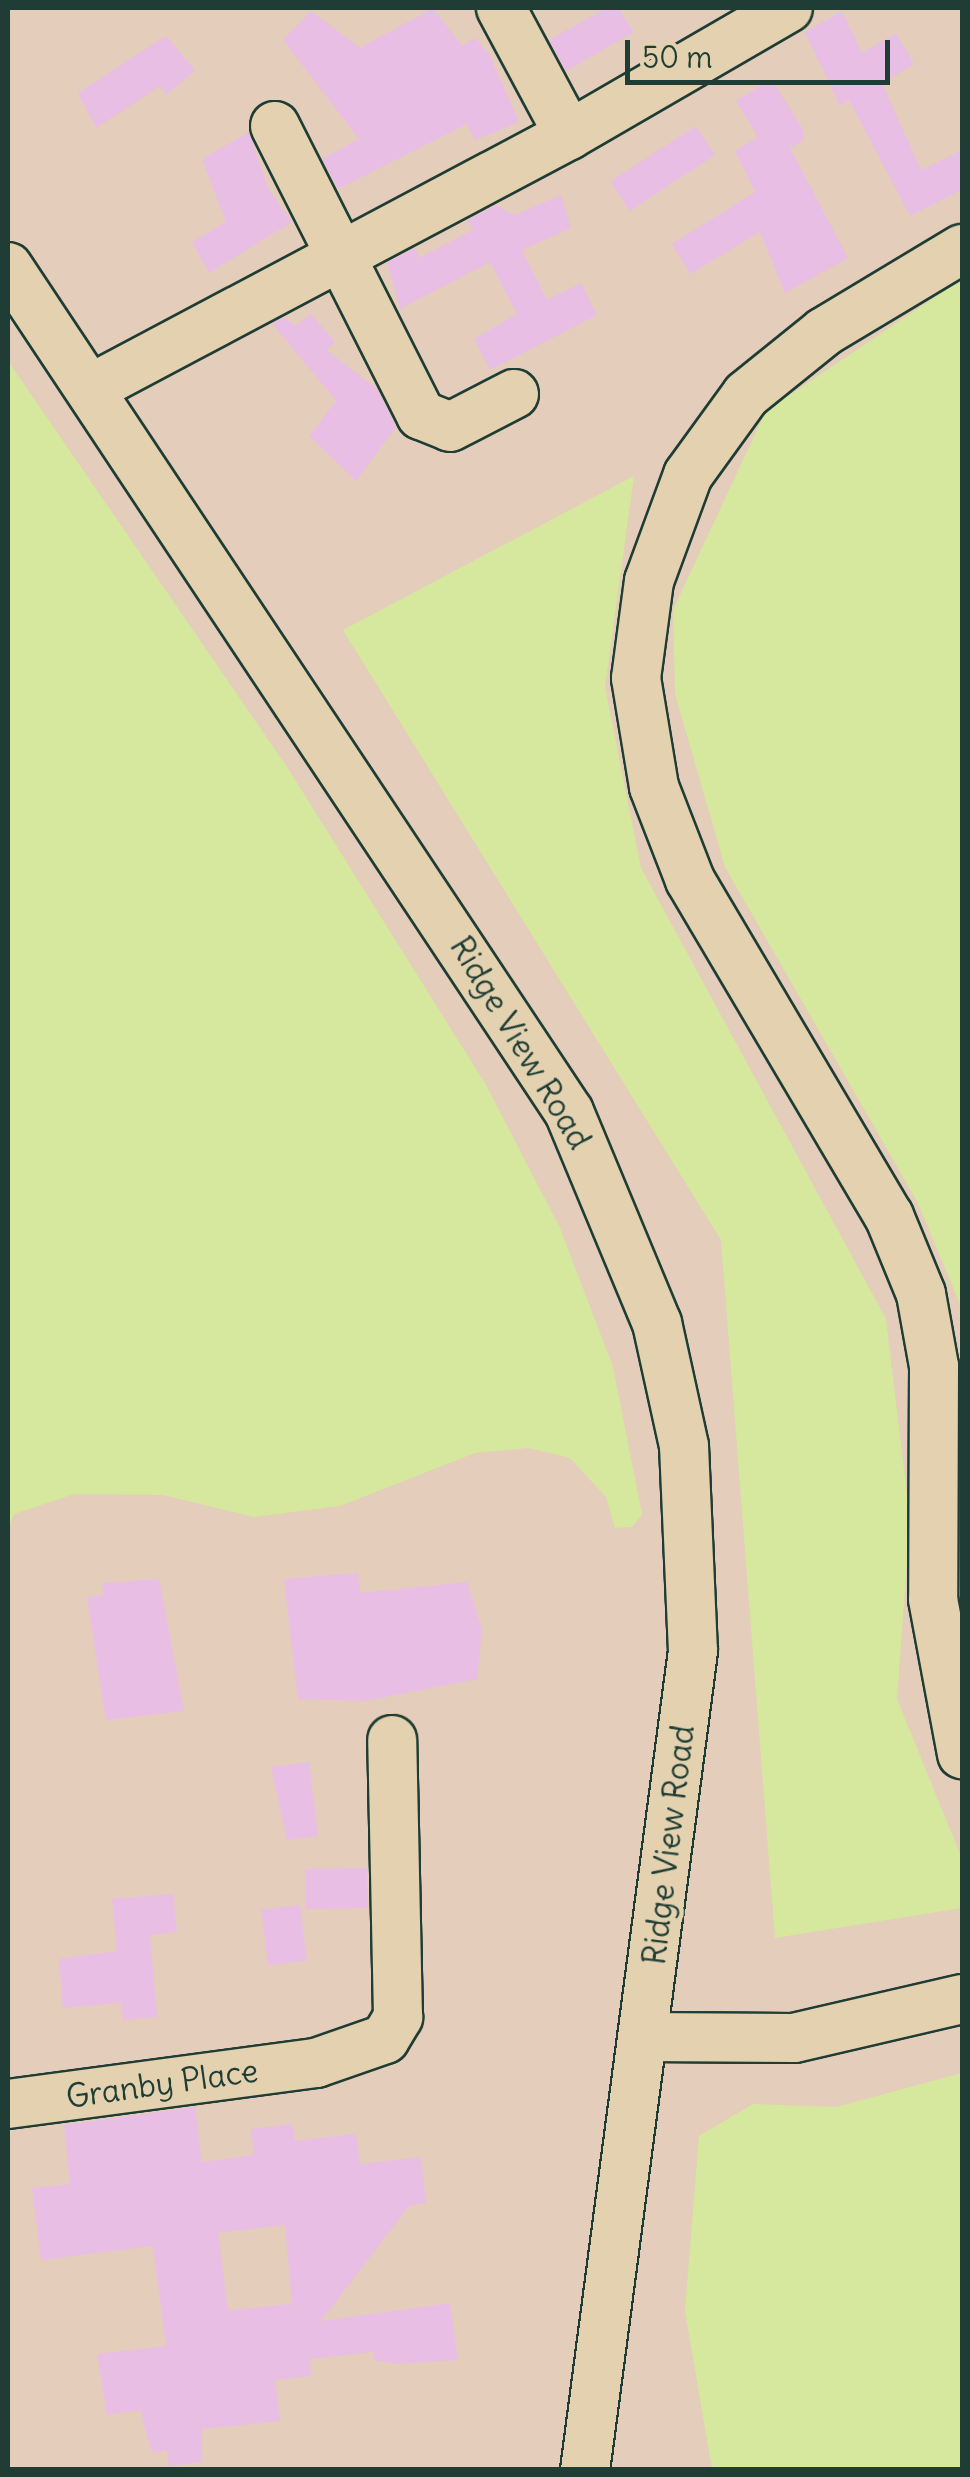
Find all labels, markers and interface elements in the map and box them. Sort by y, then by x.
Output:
scale bar [630,20,895,82]
text: 50 m [642,38,712,76]
street label: Ridge View Road [441,930,599,1156]
street label: Ridge View Road [635,1723,703,1967]
street label: Granby Place [64,2052,260,2116]

